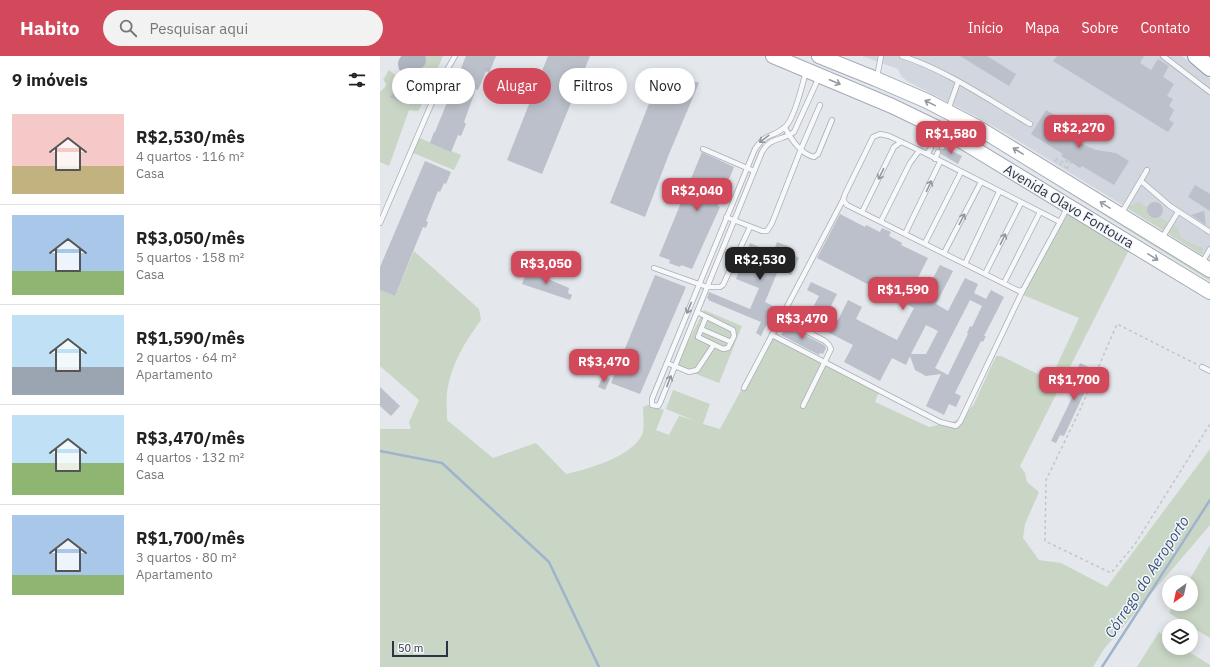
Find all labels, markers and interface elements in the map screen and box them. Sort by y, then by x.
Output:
search box [103,10,383,46]
text: Habito [20,16,79,40]
icon: search [117,17,139,39]
text: Pesquisar aqui [149,19,248,38]
text: Início [968,19,1003,37]
text: Mapa [1025,19,1060,37]
text: Sobre [1082,19,1118,37]
text: Contato [1140,19,1190,37]
chip: Comprar [392,68,475,104]
chip: Alugar [483,68,551,104]
chip: Filtros [559,68,627,104]
chip: Novo [635,68,695,104]
text: 9 imóveis [12,69,88,91]
icon: filters [346,69,368,91]
one-way arrow [829,78,841,86]
one-way arrow [924,99,936,106]
pin: R$2,270 [1042,115,1116,149]
text: R$2,270 [1053,119,1105,136]
pin: R$1,580 [914,121,988,155]
text: R$1,580 [925,125,977,142]
text: R$2,530/mês [136,126,245,148]
icon: home [44,130,92,178]
one-way arrow [759,135,770,143]
one-way arrow [1013,147,1024,155]
text: 4 quartos · 116 m² [136,148,244,165]
street label: Avenida Olavo Fontoura [1001,160,1138,252]
text: Casa [136,165,164,182]
one-way arrow [876,167,884,179]
pin: R$2,040 [660,178,734,212]
one-way arrow [926,180,933,192]
text: R$2,040 [671,182,723,199]
one-way arrow [1099,201,1111,209]
one-way arrow [959,213,967,225]
text: R$3,050/mês [136,227,245,249]
icon: home [44,231,92,279]
one-way arrow [1000,233,1007,245]
pin: R$2,530 [723,247,797,281]
text: 5 quartos · 158 m² [136,249,244,266]
pin: R$3,050 [509,251,583,285]
text: R$2,530 [734,251,786,268]
one-way arrow [1147,253,1158,261]
text: R$3,050 [520,255,572,272]
text: Casa [136,266,164,283]
pin: R$1,590 [866,277,940,311]
text: R$1,590 [877,281,929,298]
one-way arrow [685,301,693,313]
pin: R$3,470 [765,306,839,340]
text: R$3,470 [776,310,828,327]
text: R$1,590/mês [136,327,245,349]
icon: home [44,331,92,379]
text: 2 quartos · 64 m² [136,349,237,366]
pin: R$3,470 [567,349,641,383]
text: R$3,470 [578,353,630,370]
text: Apartamento [136,366,213,383]
pin: R$1,700 [1037,367,1111,401]
text: R$1,700 [1048,371,1100,388]
one-way arrow [665,376,673,388]
text: R$3,470/mês [136,427,245,449]
icon: home [44,431,92,479]
text: 4 quartos · 132 m² [136,449,244,466]
text: Casa [136,466,164,483]
water label: Córrego do Aeroporto [1100,512,1193,641]
text: R$1,700/mês [136,527,245,549]
icon: home [44,531,92,579]
text: 3 quartos · 80 m² [136,549,237,566]
text: Apartamento [136,566,213,583]
north arrow [1162,575,1198,611]
map controls [1162,575,1198,655]
button: layers [1162,619,1198,655]
scale bar [392,639,448,658]
text: 50 m [398,641,423,655]

